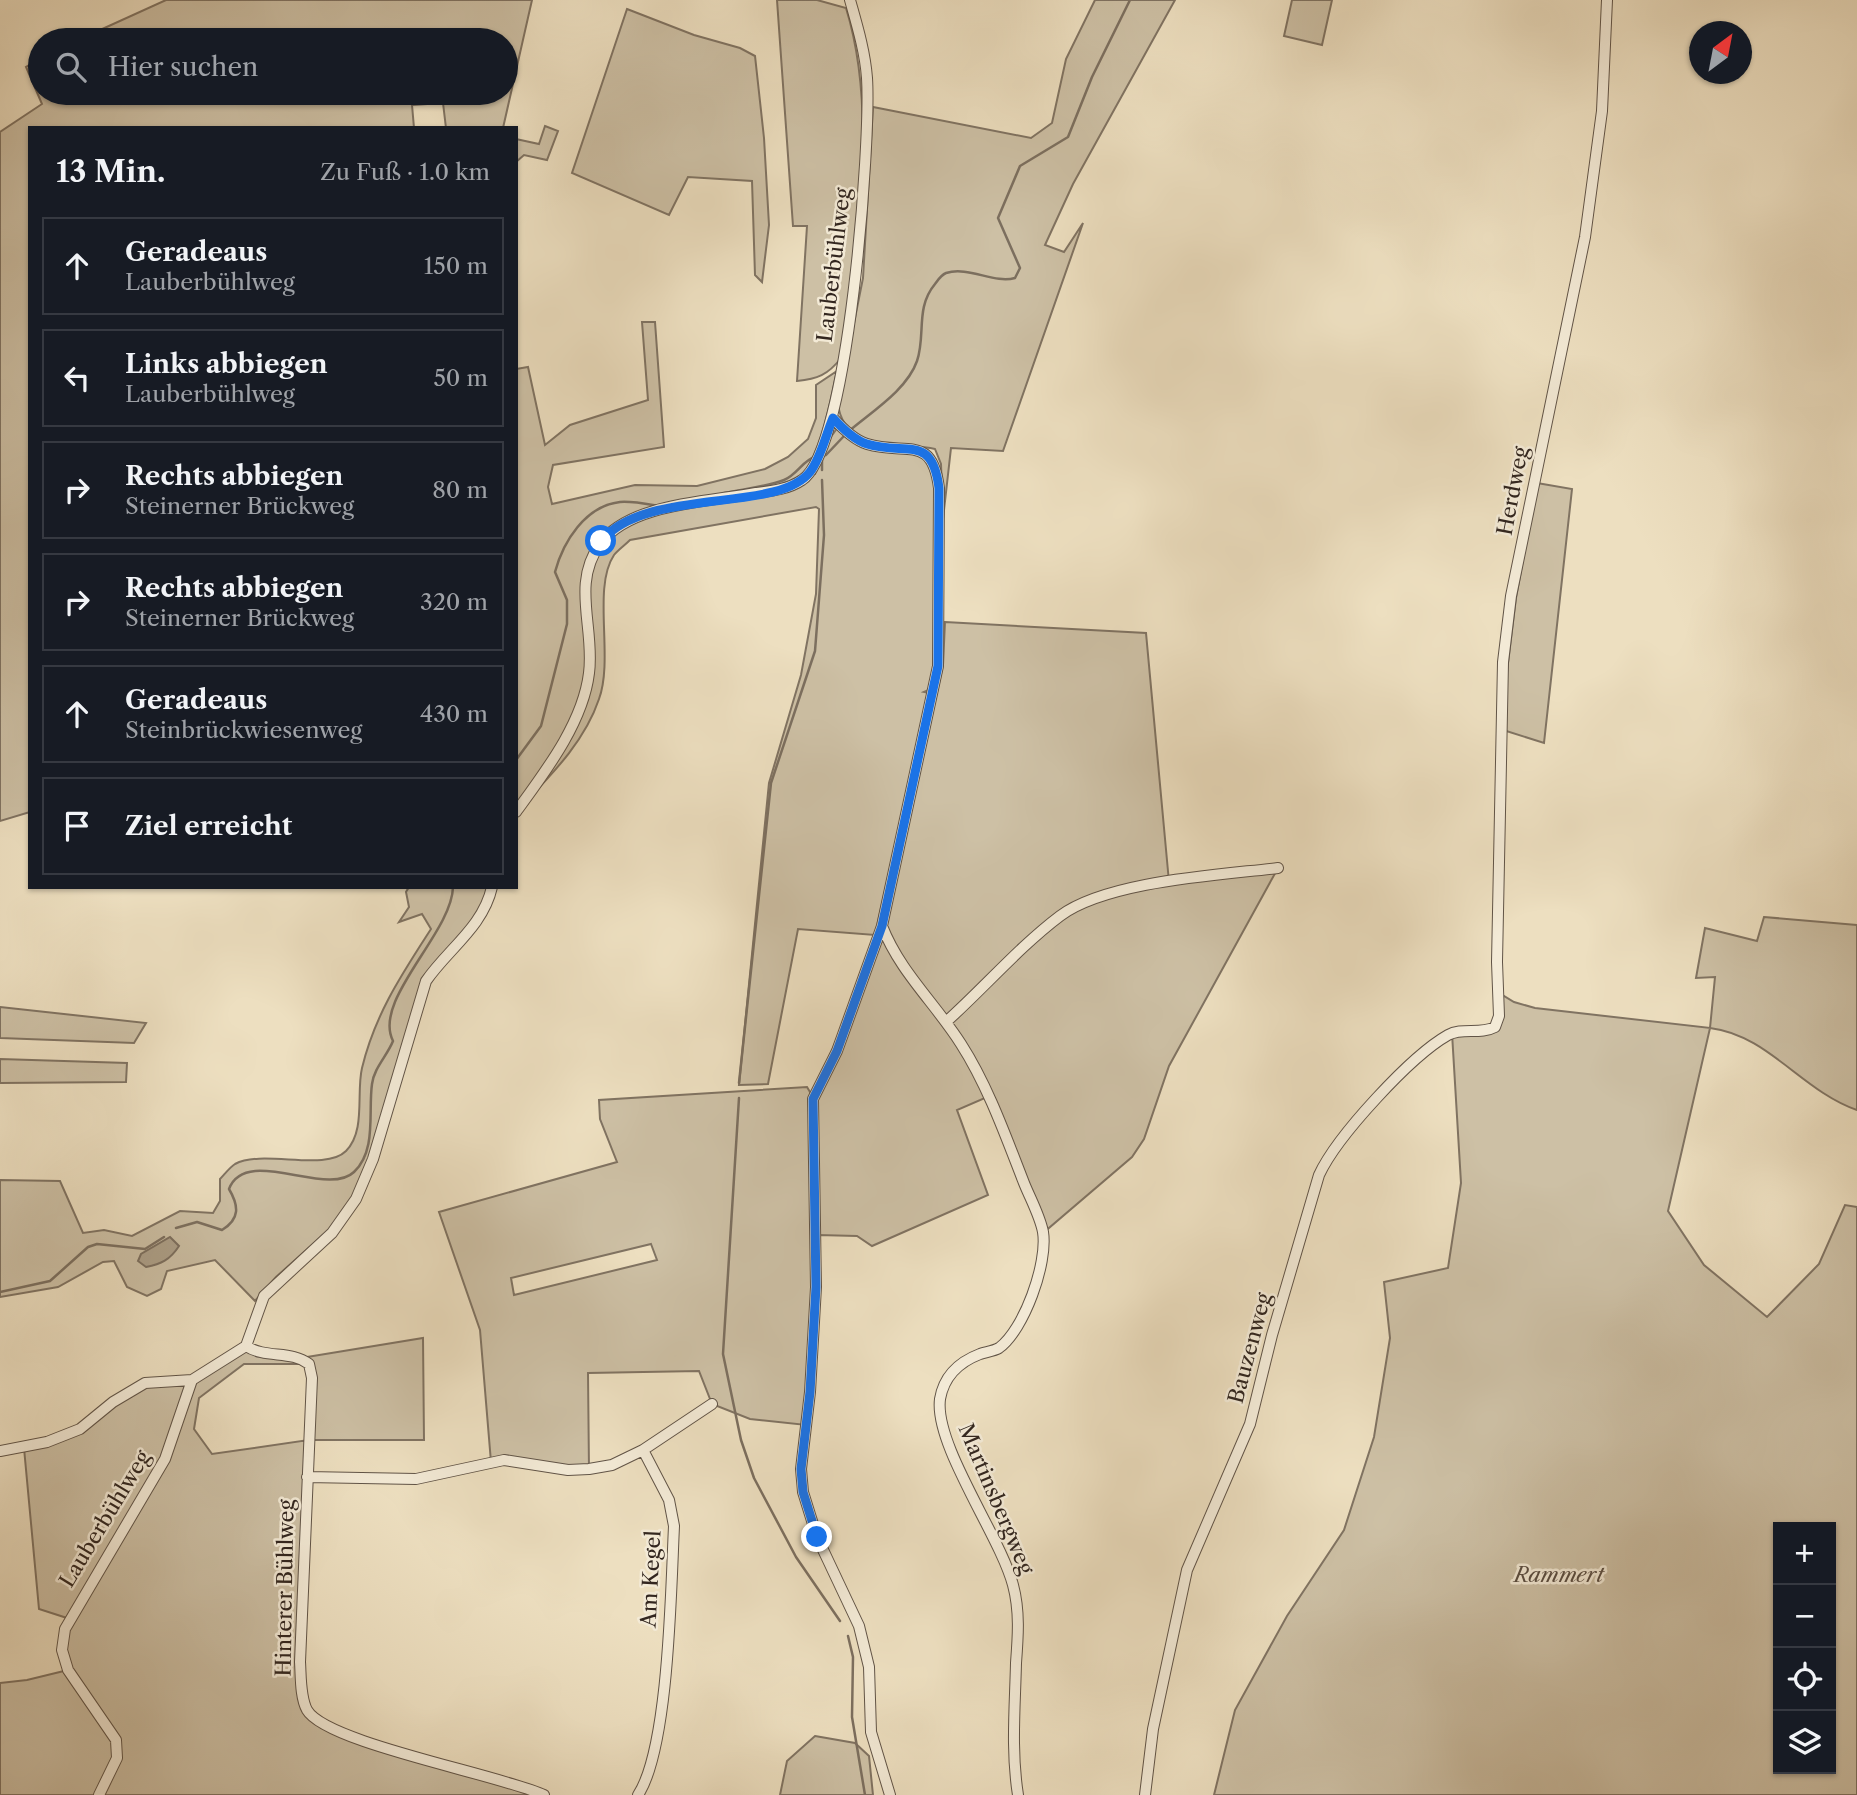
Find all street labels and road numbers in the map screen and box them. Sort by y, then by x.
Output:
street label: Lauberbühlweg [812,186,855,343]
street label: Herdweg [1492,443,1534,538]
street label: Bauzenweg [1223,1289,1277,1406]
street label: Martinsbergweg [953,1420,1040,1579]
street label: Lauberbühlweg [54,1445,156,1592]
street label: Hinterer Bühlweg [270,1498,299,1677]
street label: Am Kegel [635,1530,666,1629]

